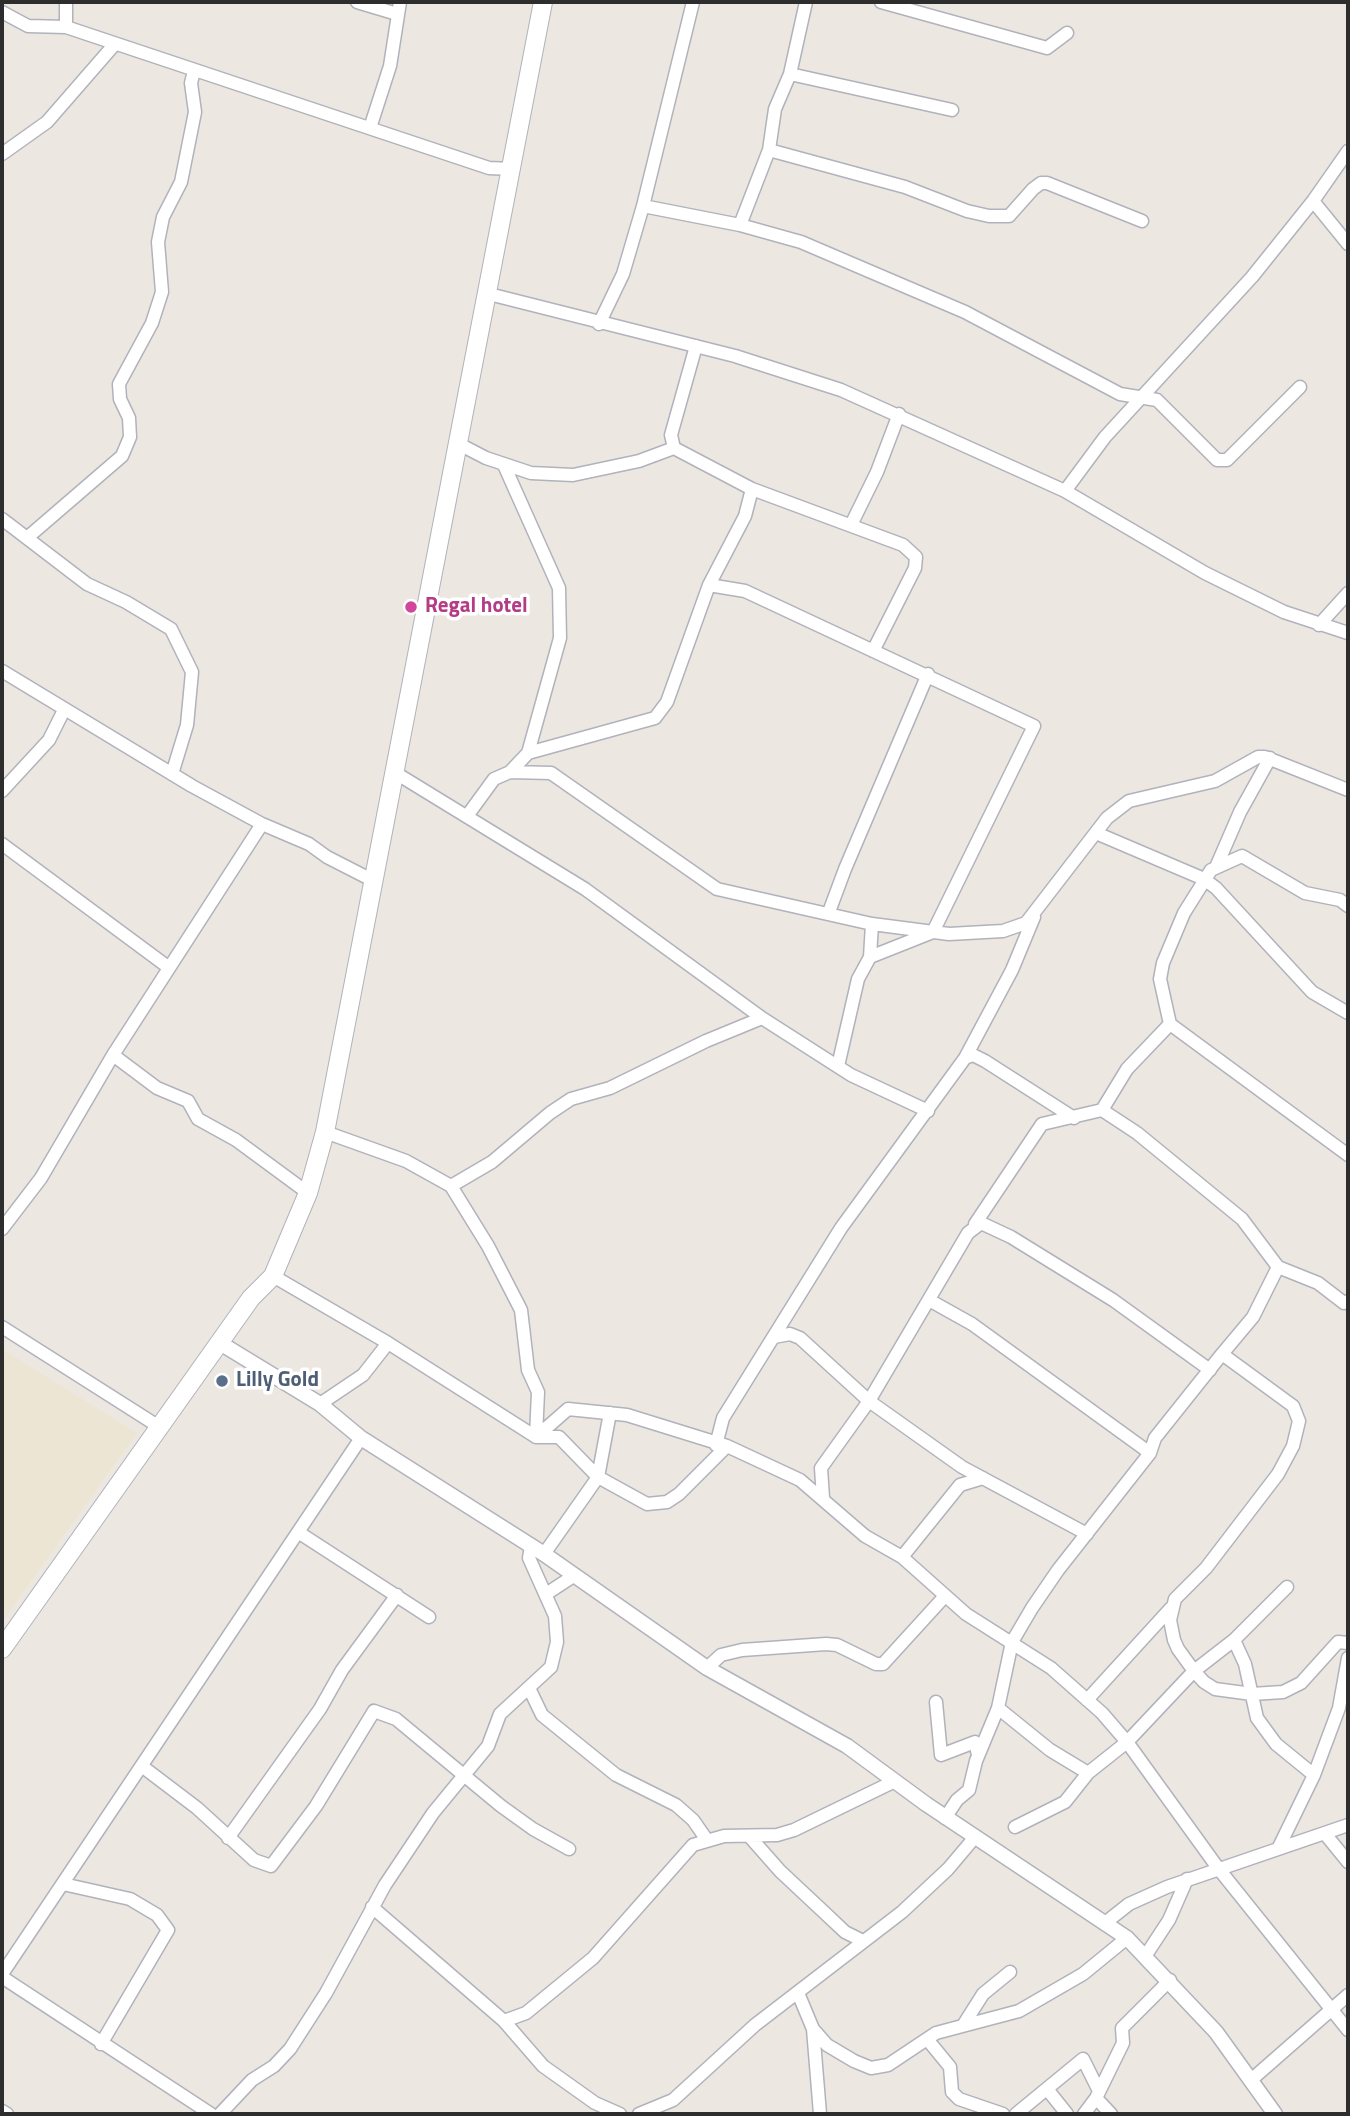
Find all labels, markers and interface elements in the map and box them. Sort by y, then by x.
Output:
place label: Regal hotel [425,594,528,620]
marker: Regal hotel [403,599,419,615]
place label: Lilly Gold [236,1368,319,1394]
marker: Lilly Gold [214,1373,230,1389]

